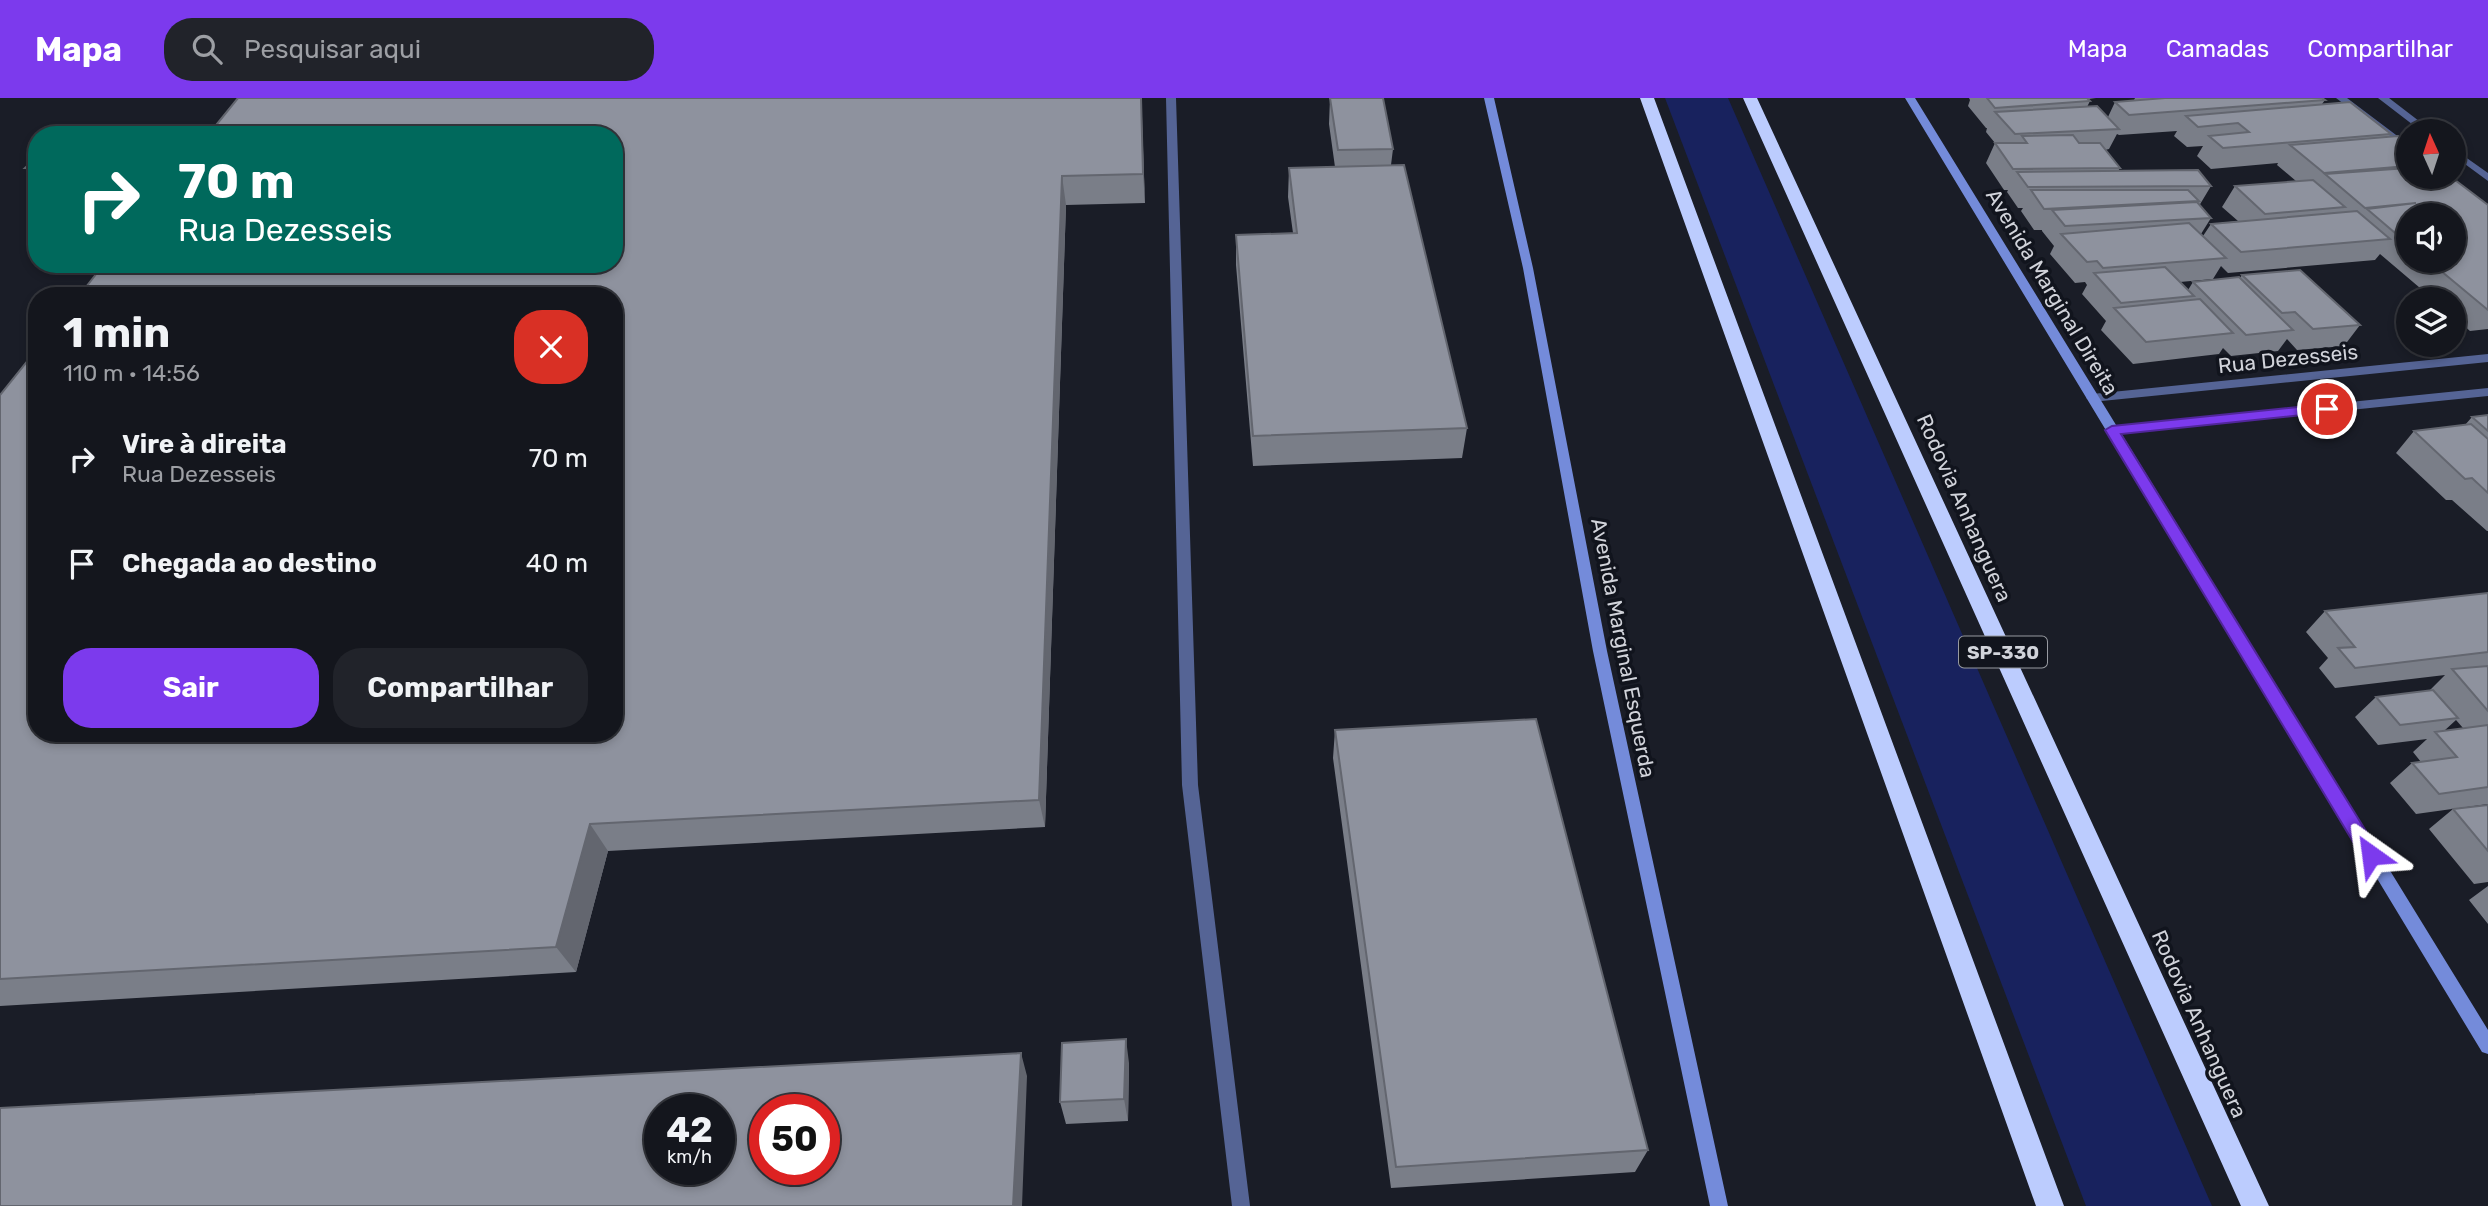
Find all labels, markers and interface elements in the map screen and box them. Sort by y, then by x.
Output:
search box [164,18,654,81]
text: Mapa [35,30,122,69]
icon: search [188,30,226,68]
text: Pesquisar aqui [244,34,421,65]
text: Mapa [2068,35,2128,63]
text: Camadas [2166,35,2269,63]
text: Compartilhar [2307,35,2453,63]
north arrow [2396,119,2466,189]
map controls [2396,119,2466,357]
text: 70 m [178,152,295,210]
icon: right [63,154,154,245]
street label: Avenida Marginal Direita [1981,184,2124,399]
button: sound [2396,203,2466,273]
text: Rua Dezesseis [178,211,392,249]
button: layers [2396,287,2466,357]
text: 1 min [63,308,170,358]
button: close [514,310,588,384]
street label: Rua Dezesseis [2217,339,2359,378]
text: 110 m · 14:56 [63,359,200,387]
pin [2297,379,2357,439]
icon: arrive [2308,390,2346,428]
street label: Rodovia Anhanguera [1912,410,2017,606]
text: Vire à direita [122,429,287,460]
icon: right [63,440,101,478]
text: 70 m [529,443,588,474]
text: Rua Dezesseis [122,460,276,488]
street label: Avenida Marginal Esquerda [1586,516,1661,780]
icon: arrive [63,545,101,583]
text: Chegada ao destino [122,548,377,579]
text: 40 m [526,548,588,579]
road number: SP-330 [1959,636,2047,667]
button: Sair [63,648,319,728]
button: Compartilhar [333,648,588,728]
position arrow [2334,818,2408,892]
street label: Rodovia Anhanguera [2147,926,2252,1122]
speed limit sign: 50 [749,1094,840,1185]
text: 42 [666,1109,713,1151]
text: km/h [667,1146,712,1168]

